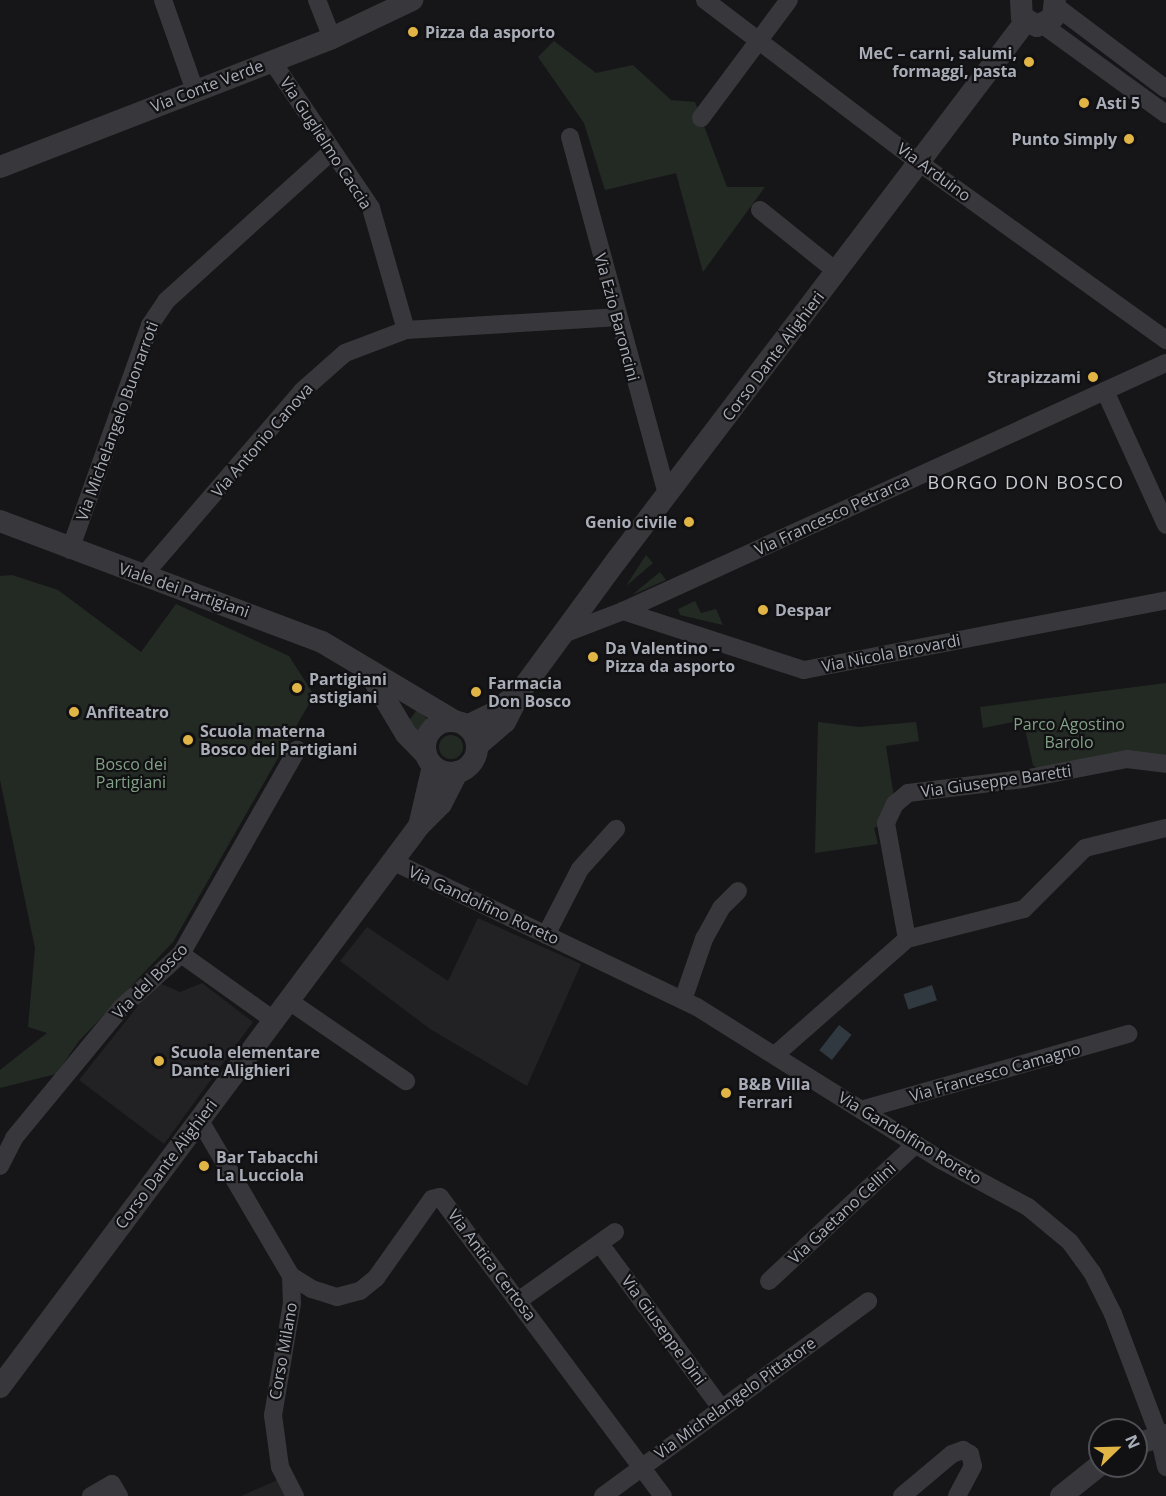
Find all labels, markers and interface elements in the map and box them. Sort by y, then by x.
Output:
place label: Pizza da asporto [425,22,555,42]
marker: Pizza da asporto [406,25,420,39]
place label: MeC – carni, salumi, formaggi, pasta [859,43,1017,81]
marker: MeC – carni, salumi, formaggi, pasta [1022,55,1036,69]
street label: Via Conte Verde [148,56,266,116]
street label: Via Guglielmo Caccia [276,73,376,213]
place label: Asti 5 [1096,93,1140,113]
marker: Asti 5 [1077,96,1091,110]
place label: Punto Simply [1011,129,1117,149]
marker: Punto Simply [1122,132,1136,146]
street label: Via Arduino [893,139,975,205]
street label: Via Ezio Baroncini [591,251,643,383]
street label: Corso Dante Alighieri [718,287,828,425]
street label: Via Michelangelo Buonarroti [72,319,162,523]
place label: Strapizzami [987,367,1081,387]
marker: Strapizzami [1086,370,1100,384]
street label: Via Antonio Canova [207,379,317,501]
street label: Via Francesco Petrarca [752,471,912,559]
district label: BORGO DON BOSCO [927,471,1125,493]
place label: Genio civile [585,512,677,532]
marker: Genio civile [682,515,696,529]
street label: Viale dei Partigiani [116,559,252,621]
place label: Despar [775,600,831,620]
marker: Despar [756,603,770,617]
street label: Via Nicola Brovardi [820,630,962,676]
place label: Da Valentino – Pizza da asporto [605,638,735,676]
marker: Da Valentino – Pizza da asporto [586,650,600,664]
place label: Partigiani astigiani [309,669,387,707]
place label: Farmacia Don Bosco [488,673,571,711]
marker: Partigiani astigiani [290,681,304,695]
marker: Farmacia Don Bosco [469,685,483,699]
place label: Anfiteatro [86,702,169,722]
marker: Anfiteatro [67,705,81,719]
park label: Parco Agostino Barolo [1013,714,1125,752]
place label: Scuola materna Bosco dei Partigiani [200,721,357,759]
marker: Scuola materna Bosco dei Partigiani [181,733,195,747]
park label: Bosco dei Partigiani [95,754,167,792]
street label: Via Giuseppe Baretti [920,761,1072,801]
street label: Via Gandolfino Roreto [406,862,562,948]
street label: Via del Bosco [108,939,192,1023]
street label: Via Francesco Camagno [907,1038,1083,1106]
place label: Scuola elementare Dante Alighieri [171,1042,320,1080]
marker: Scuola elementare Dante Alighieri [152,1054,166,1068]
place label: B&B Villa Ferrari [738,1074,810,1112]
marker: B&B Villa Ferrari [719,1086,733,1100]
street label: Via Gandolfino Roreto [835,1088,985,1188]
street label: Corso Dante Alighieri [111,1095,221,1233]
place label: Bar Tabacchi La Lucciola [216,1147,318,1185]
street label: Via Gaetano Cellini [784,1158,900,1268]
marker: Bar Tabacchi La Lucciola [197,1159,211,1173]
street label: Via Antica Certosa [444,1206,540,1324]
street label: Via Giuseppe Dini [618,1271,710,1389]
street label: Corso Milano [265,1301,301,1401]
street label: Via Michelangelo Pittatore [651,1333,819,1463]
north arrow [1088,1418,1148,1478]
text: N [1120,1431,1145,1452]

